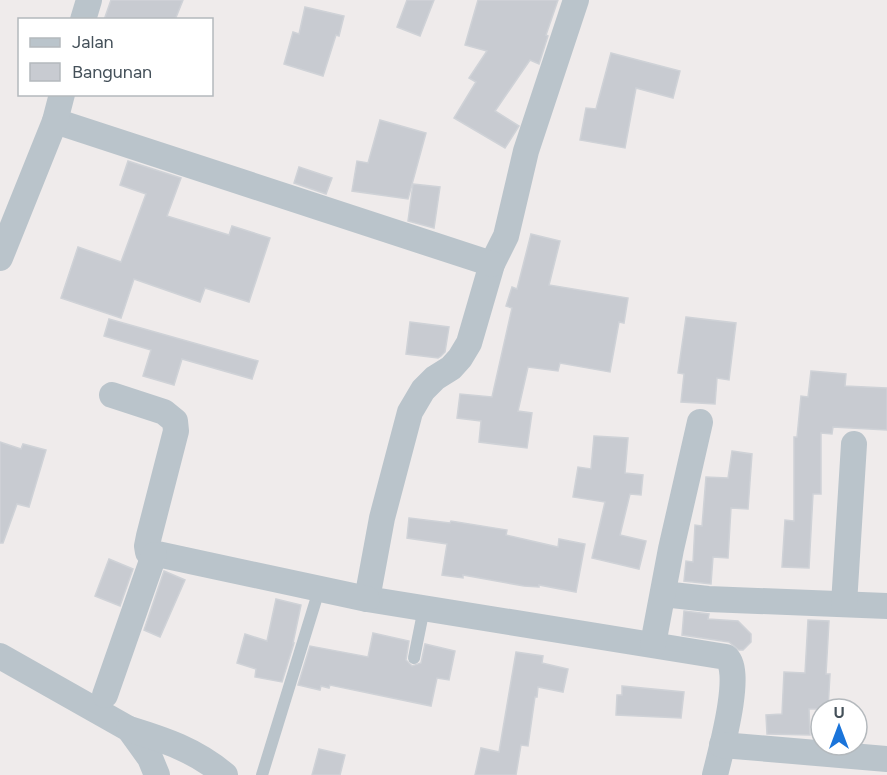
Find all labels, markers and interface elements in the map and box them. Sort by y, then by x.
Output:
legend [18,18,213,96]
text: Jalan [72,31,114,53]
text: Bangunan [72,61,152,83]
north arrow [809,697,869,757]
text: U [833,703,845,722]

